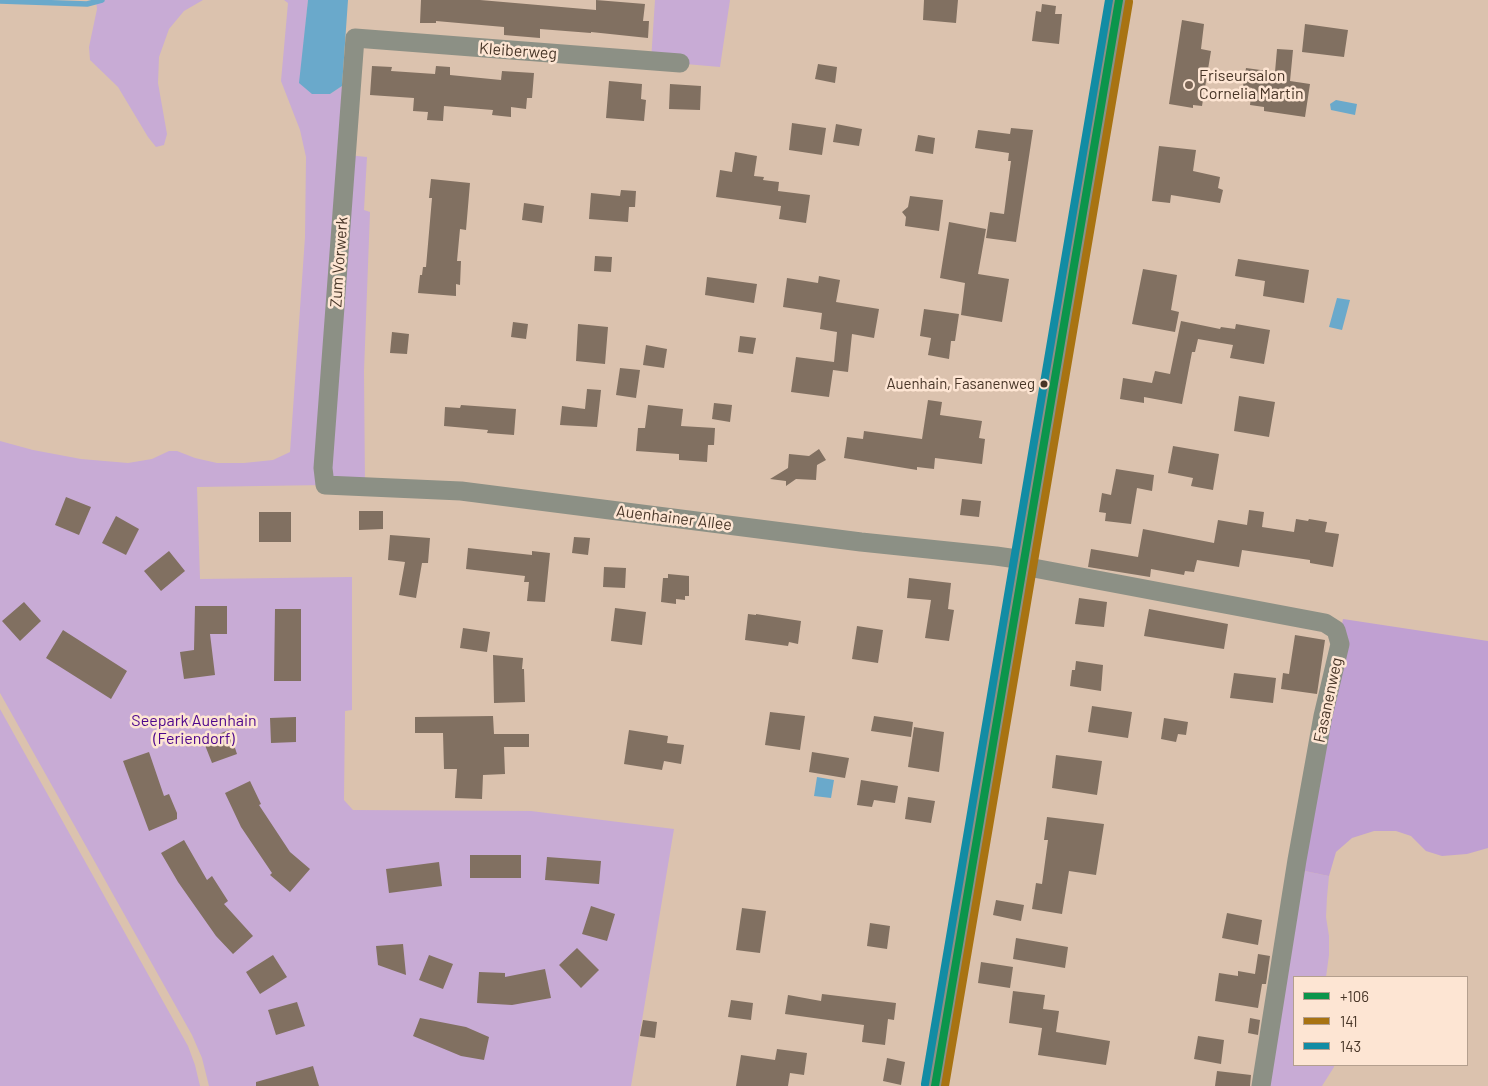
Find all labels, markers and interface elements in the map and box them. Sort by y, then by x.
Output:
street label: Kleiberweg [479,39,557,63]
place label: Friseursalon Cornelia Martin [1199,66,1304,104]
marker: Friseursalon Cornelia Martin [1183,79,1195,91]
street label: Zum Vorwerk [326,216,352,308]
place label: Auenhain, Fasanenweg [886,375,1035,393]
marker: Auenhain, Fasanenweg [1039,379,1049,389]
street label: Auenhainer Allee [615,501,733,535]
street label: Fasanenweg [1310,656,1346,744]
park label: Seepark Auenhain (Feriendorf) [131,711,257,749]
legend [1293,976,1468,1066]
text: +106 [1340,987,1369,1005]
text: 141 [1340,1012,1357,1030]
text: 143 [1340,1037,1361,1055]

